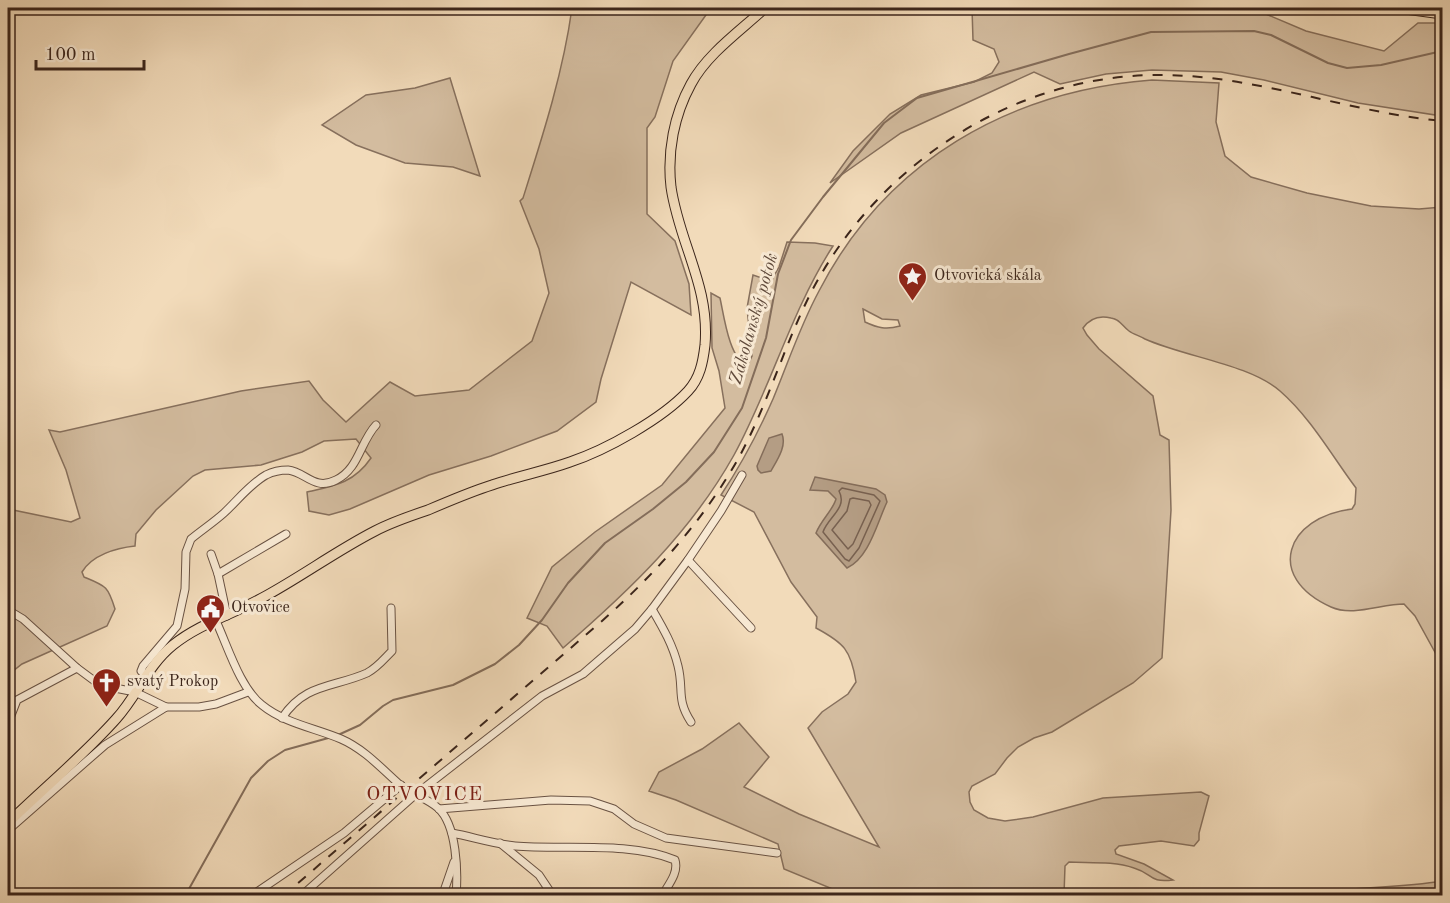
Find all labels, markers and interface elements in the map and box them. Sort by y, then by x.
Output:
scale bar [36,33,144,71]
text: 100 m [45,46,96,64]
water label: Zákolanský potok [727,251,781,387]
place icon: Otvovická skála [897,260,929,302]
place label: Otvovická skála [934,268,1042,284]
public building icon: Otvovice [194,592,226,634]
place label: Otvovice [231,600,290,616]
church icon: svatý Prokop [90,666,122,708]
place label: svatý Prokop [127,674,218,690]
district label: OTVOVICE [366,785,484,805]

